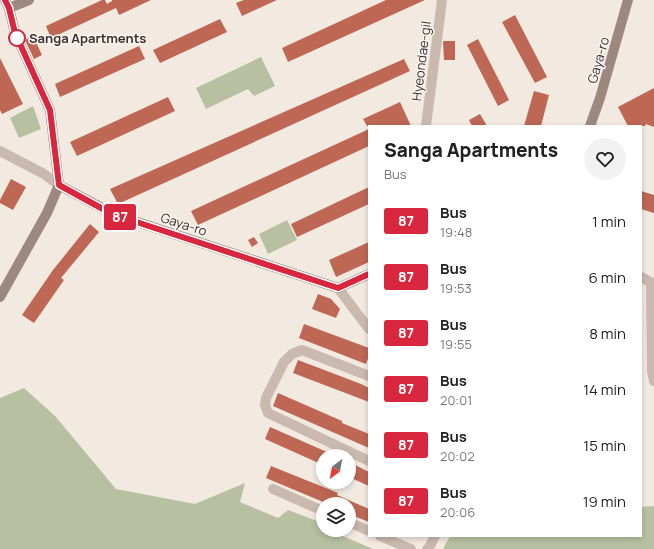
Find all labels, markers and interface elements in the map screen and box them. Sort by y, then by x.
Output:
street label: Hyeondae-gil [407,20,435,102]
marker: Sanga Apartments [8,29,26,47]
place label: Sanga Apartments [29,29,146,47]
street label: Gaya-ro [583,34,613,85]
text: Sanga Apartments [384,137,558,163]
button: heart [584,138,626,180]
text: Bus [384,165,407,183]
text: Bus [440,202,467,223]
line badge: 87 [102,204,138,230]
text: 87 [112,207,128,226]
street label: Gaya-ro [159,208,210,240]
text: 87 [398,211,414,230]
text: 1 min [592,211,626,232]
text: 19:48 [440,223,472,241]
text: Bus [440,258,467,279]
text: 87 [398,267,414,286]
text: 6 min [589,267,626,288]
text: 19:53 [440,279,472,297]
text: Bus [440,314,467,335]
text: 87 [398,323,414,342]
text: 8 min [589,323,626,344]
text: 19:55 [440,335,472,353]
text: Bus [440,370,467,391]
text: 87 [398,379,414,398]
text: 14 min [583,379,626,400]
text: 20:01 [440,391,472,409]
text: Bus [440,426,467,447]
text: 87 [398,435,414,454]
text: 15 min [583,435,626,456]
text: 20:02 [440,447,475,465]
north arrow [316,449,356,489]
map controls [316,449,356,537]
text: Bus [440,482,467,503]
text: 87 [398,491,414,510]
text: 19 min [583,491,626,512]
button: layers [316,497,356,537]
text: 20:06 [440,503,475,521]

